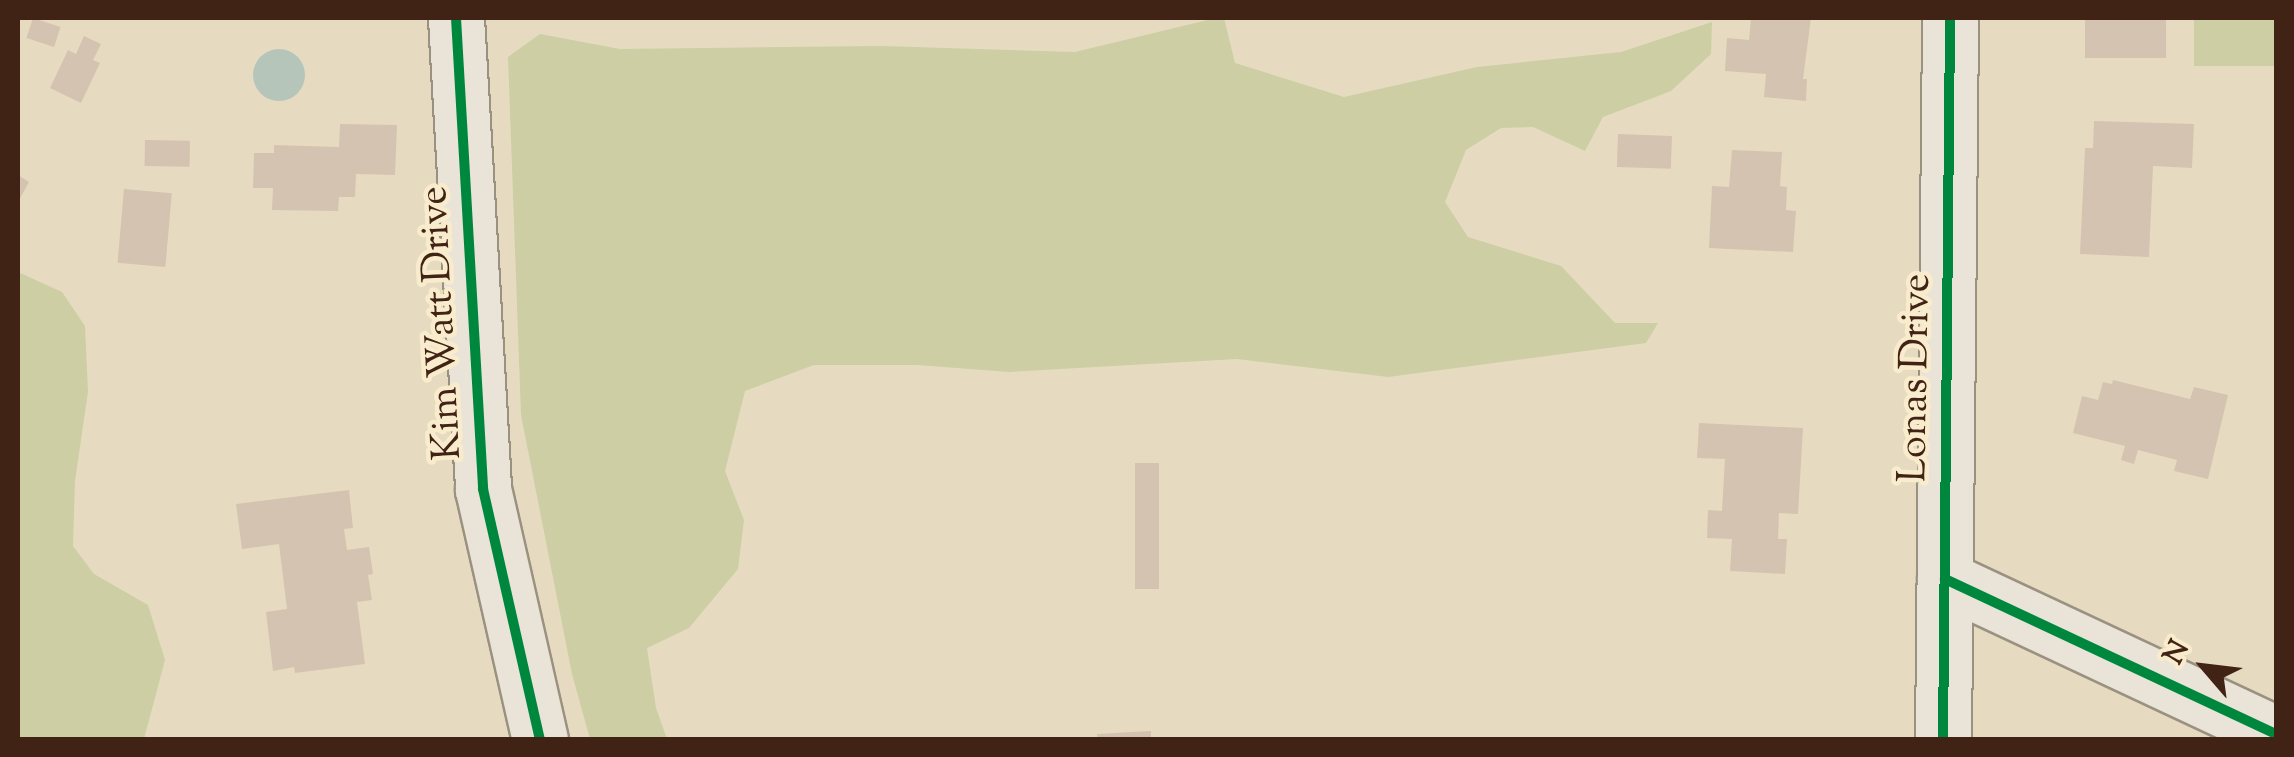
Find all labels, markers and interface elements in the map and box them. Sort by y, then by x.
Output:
street label: Kim Watt Drive [412,185,474,461]
street label: Lonas Drive [1891,273,1943,483]
north arrow [2154,617,2254,717]
text: N [2155,634,2200,672]

